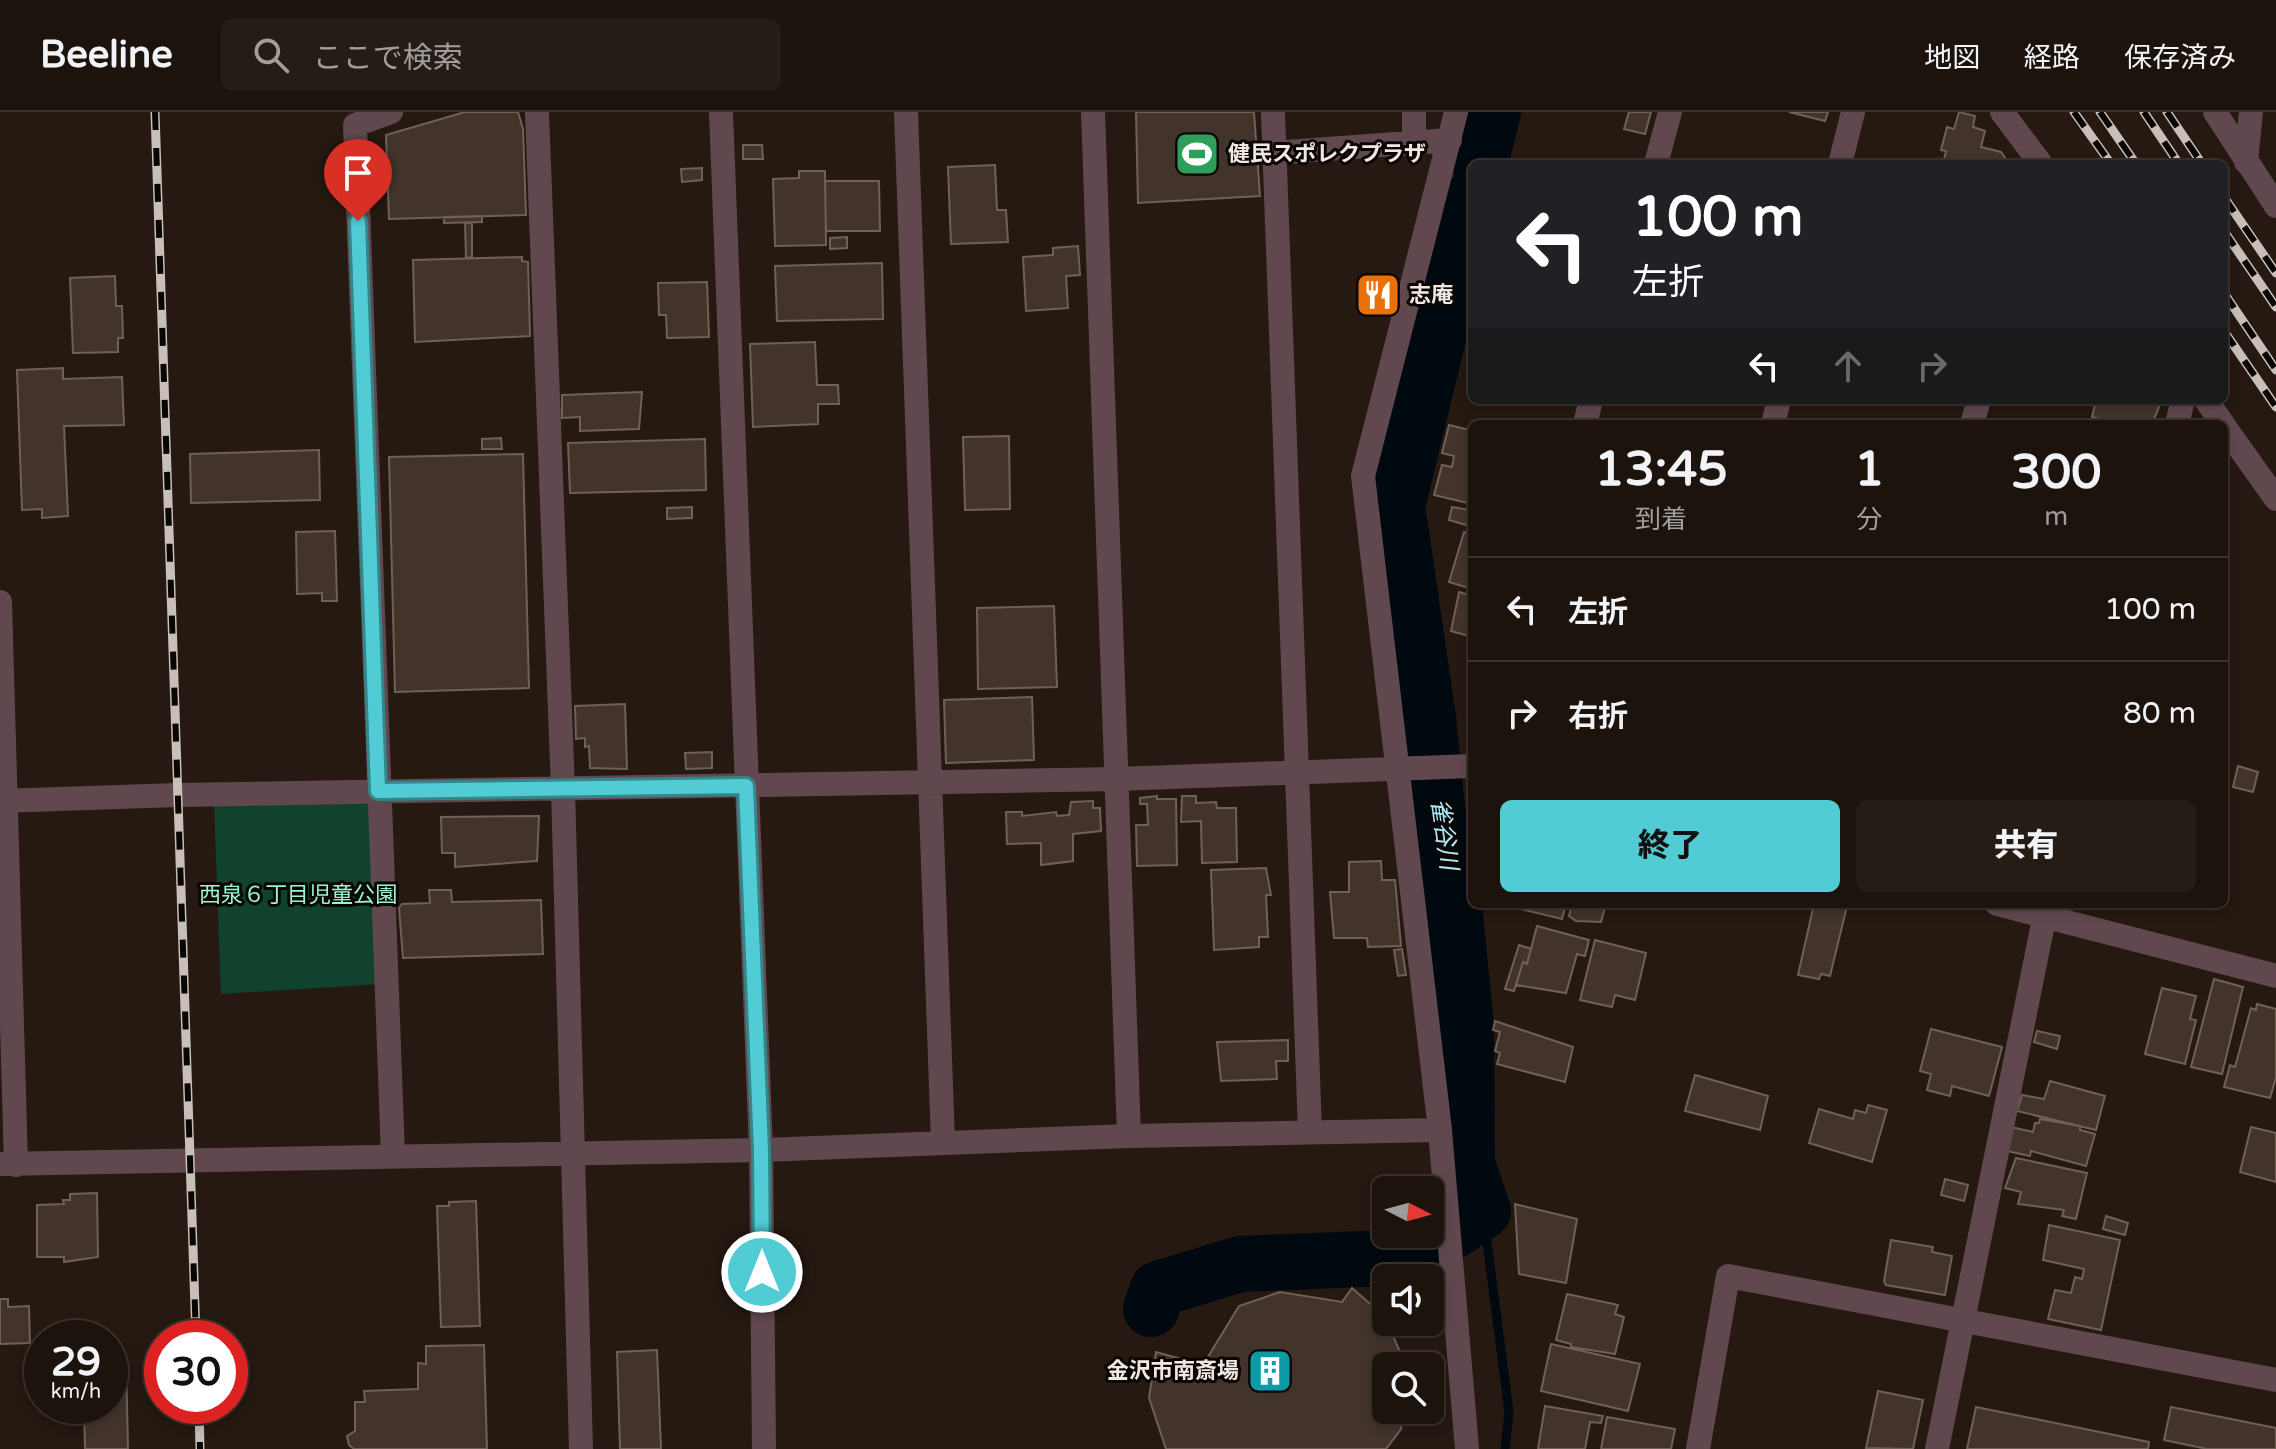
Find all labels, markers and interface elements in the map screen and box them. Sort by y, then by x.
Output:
search box [221,19,781,91]
text: Beeline [40,32,173,78]
icon: search [249,33,293,77]
text: ここで検索 [313,40,463,77]
text: 地図 [1924,41,1980,75]
text: 経路 [2024,41,2080,75]
text: 保存済み [2124,41,2236,75]
sports icon: 健民スポレクプラザ [1173,130,1221,178]
pin [324,139,392,221]
place label: 健民スポレクプラザ [1228,141,1426,167]
icon: arrive [336,151,380,195]
text: 100 m [1632,184,1803,251]
icon: left [1500,192,1604,296]
text: 左折 [1632,261,1704,304]
restaurant icon: 志庵 [1354,271,1402,319]
place label: 志庵 [1409,282,1453,308]
icon: left [1742,344,1786,388]
icon: ahead [1826,344,1870,388]
icon: right [1910,344,1954,388]
text: 13:45 [1595,441,1728,499]
text: 1 [1854,441,1884,499]
text: 300 [2011,444,2101,502]
text: m [2044,501,2068,532]
text: 到着 [1635,504,1687,535]
text: 分 [1856,504,1882,535]
icon: left [1500,587,1544,631]
text: 100 m [2104,591,2196,628]
text: 左折 [1568,594,1628,631]
icon: right [1500,691,1544,735]
text: 80 m [2123,695,2196,732]
text: 右折 [1568,698,1628,735]
water label: 雀谷川 [1425,796,1464,875]
button: 終了 [1500,800,1840,892]
button: 共有 [1856,800,2196,892]
park label: 西泉６丁目児童公園 [199,882,397,908]
north arrow [1372,1176,1444,1248]
map controls [1372,1176,1444,1424]
position arrow [720,1230,804,1314]
button: sound [1372,1264,1444,1336]
speed limit sign: 30 [144,1320,248,1424]
text: 29 [51,1338,101,1386]
building icon: 金沢市南斎場 [1246,1347,1294,1395]
button: search [1372,1352,1444,1424]
place label: 金沢市南斎場 [1107,1358,1239,1384]
text: km/h [51,1380,101,1404]

